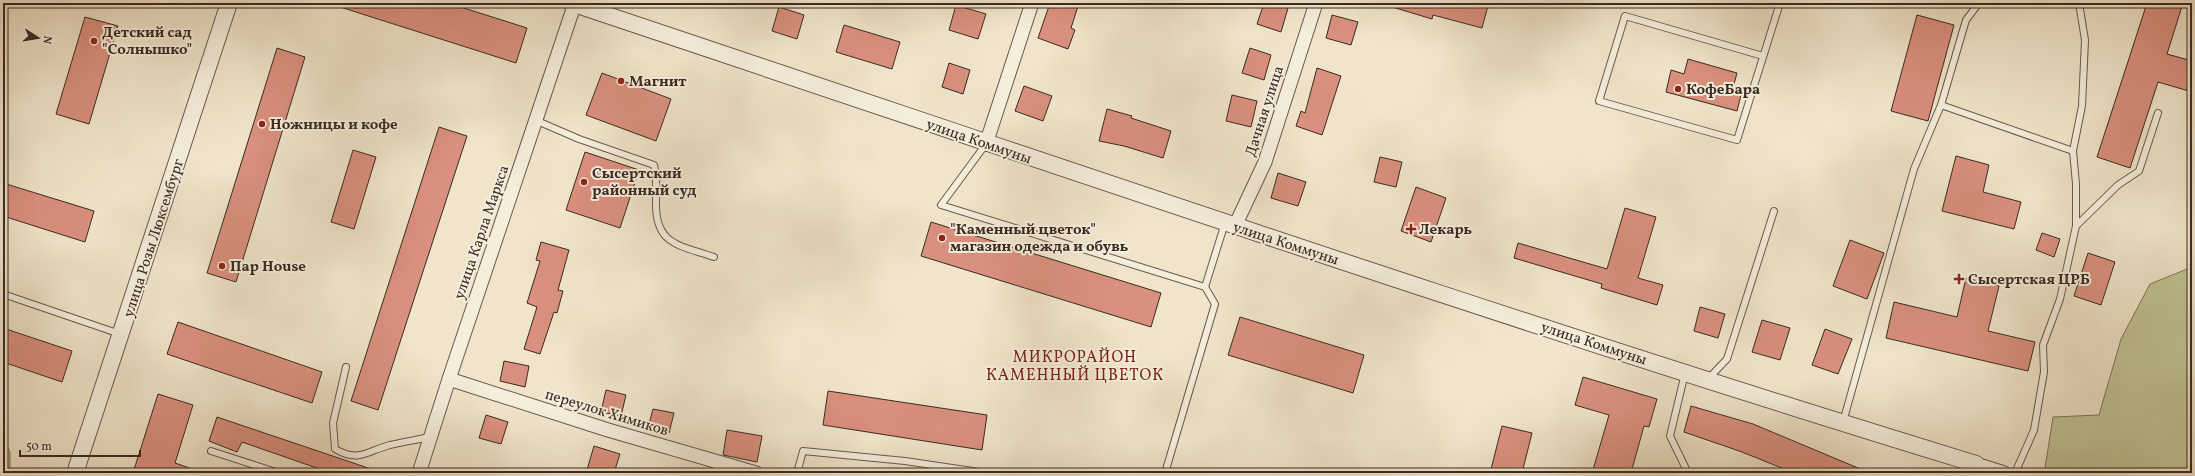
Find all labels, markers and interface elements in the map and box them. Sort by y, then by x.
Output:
north arrow [18,18,58,58]
place label: Детский сад "Солнышко" [102,23,192,61]
text: N [38,34,54,45]
marker: Детский сад "Солнышко" [89,36,99,46]
street label: Дачная улица [1241,63,1290,160]
place label: Магнит [629,72,687,93]
marker: Магнит [616,76,626,86]
place label: КофеБара [1686,80,1760,101]
marker: КофеБара [1673,84,1683,94]
place label: Ножницы и кофе [270,115,398,136]
street label: улица Коммуны [923,115,1034,170]
marker: Ножницы и кофе [257,119,267,129]
street label: улица Розы Люксембург [119,156,190,320]
street label: улица Карла Маркса [450,163,515,302]
place label: Сысертский районный суд [592,164,697,202]
marker: Сысертский районный суд [579,177,589,187]
street label: улица Коммуны [1230,217,1342,272]
place label: "Каменный цветок" магазин одежда и обувь [950,220,1129,258]
place label: Лекарь [1419,220,1473,241]
marker: Лекарь [1406,224,1416,234]
marker: "Каменный цветок" магазин одежда и обувь [937,233,947,243]
place label: Пар House [230,257,306,278]
marker: Пар House [217,261,227,271]
place label: Сысертская ЦРБ [1968,270,2090,291]
marker: Сысертская ЦРБ [1953,273,1965,285]
street label: улица Коммуны [1538,317,1650,372]
district label: МИКРОРАЙОН КАМЕННЫЙ ЦВЕТОК [986,347,1164,387]
street label: переулок Химиков [542,385,671,442]
scale bar [20,432,140,458]
text: 50 m [26,439,52,455]

